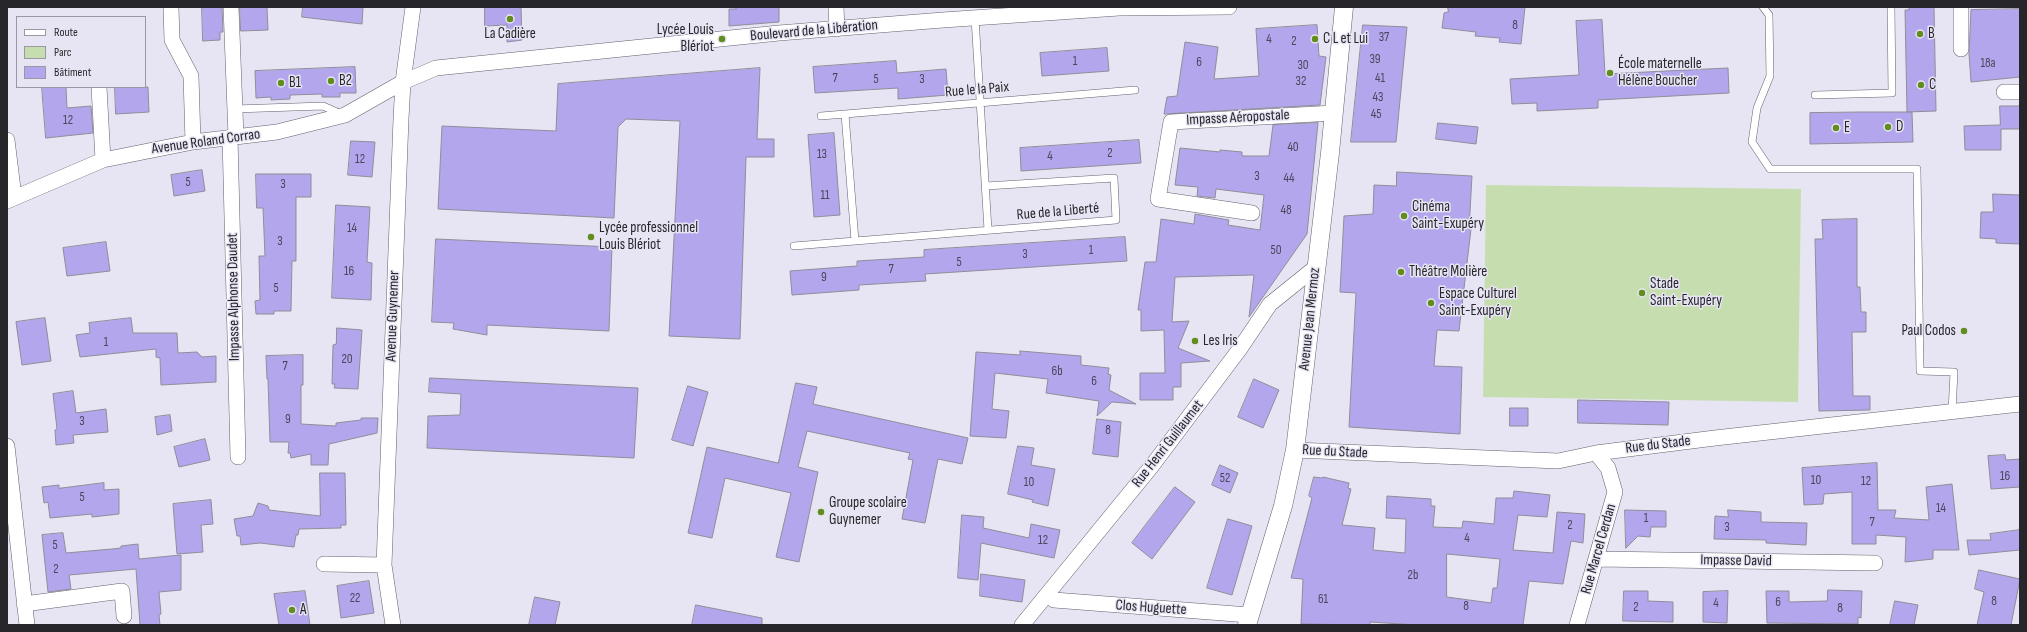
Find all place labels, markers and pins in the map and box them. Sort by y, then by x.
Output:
marker: La Cadière [505,14,515,24]
place label: Lycée Louis Blériot [657,21,714,56]
place label: La Cadière [484,25,536,43]
place label: B [1928,25,1935,43]
marker: B [1915,29,1925,39]
place label: C L et Lui [1323,30,1368,48]
marker: Lycée Louis Blériot [717,34,727,44]
marker: C L et Lui [1310,34,1320,44]
place label: École maternelle Hélène Boucher [1618,55,1702,90]
marker: École maternelle Hélène Boucher [1605,68,1615,78]
place label: B2 [339,72,352,90]
place label: B1 [289,74,301,92]
marker: B2 [326,76,336,86]
place label: C [1929,76,1936,94]
marker: B1 [276,78,286,88]
marker: C [1916,80,1926,90]
place label: D [1896,118,1903,136]
place label: E [1844,119,1850,137]
marker: D [1883,122,1893,132]
marker: E [1831,123,1841,133]
place label: Cinéma Saint-Exupéry [1412,198,1484,233]
marker: Cinéma Saint-Exupéry [1399,211,1409,221]
place label: Lycée professionnel Louis Blériot [599,219,698,254]
marker: Lycée professionnel Louis Blériot [586,232,596,242]
place label: Théâtre Molière [1409,263,1487,281]
marker: Théâtre Molière [1396,267,1406,277]
place label: Stade Saint-Exupéry [1650,275,1722,310]
place label: Espace Culturel Saint-Exupéry [1439,285,1517,320]
marker: Stade Saint-Exupéry [1637,288,1647,298]
marker: Espace Culturel Saint-Exupéry [1426,298,1436,308]
place label: Paul Codos [1901,322,1956,340]
marker: Paul Codos [1959,326,1969,336]
place label: Les Iris [1203,332,1238,350]
marker: Les Iris [1190,336,1200,346]
place label: Groupe scolaire Guynemer [829,494,907,529]
marker: Groupe scolaire Guynemer [816,507,826,517]
place label: A [300,601,306,619]
marker: A [287,605,297,615]

